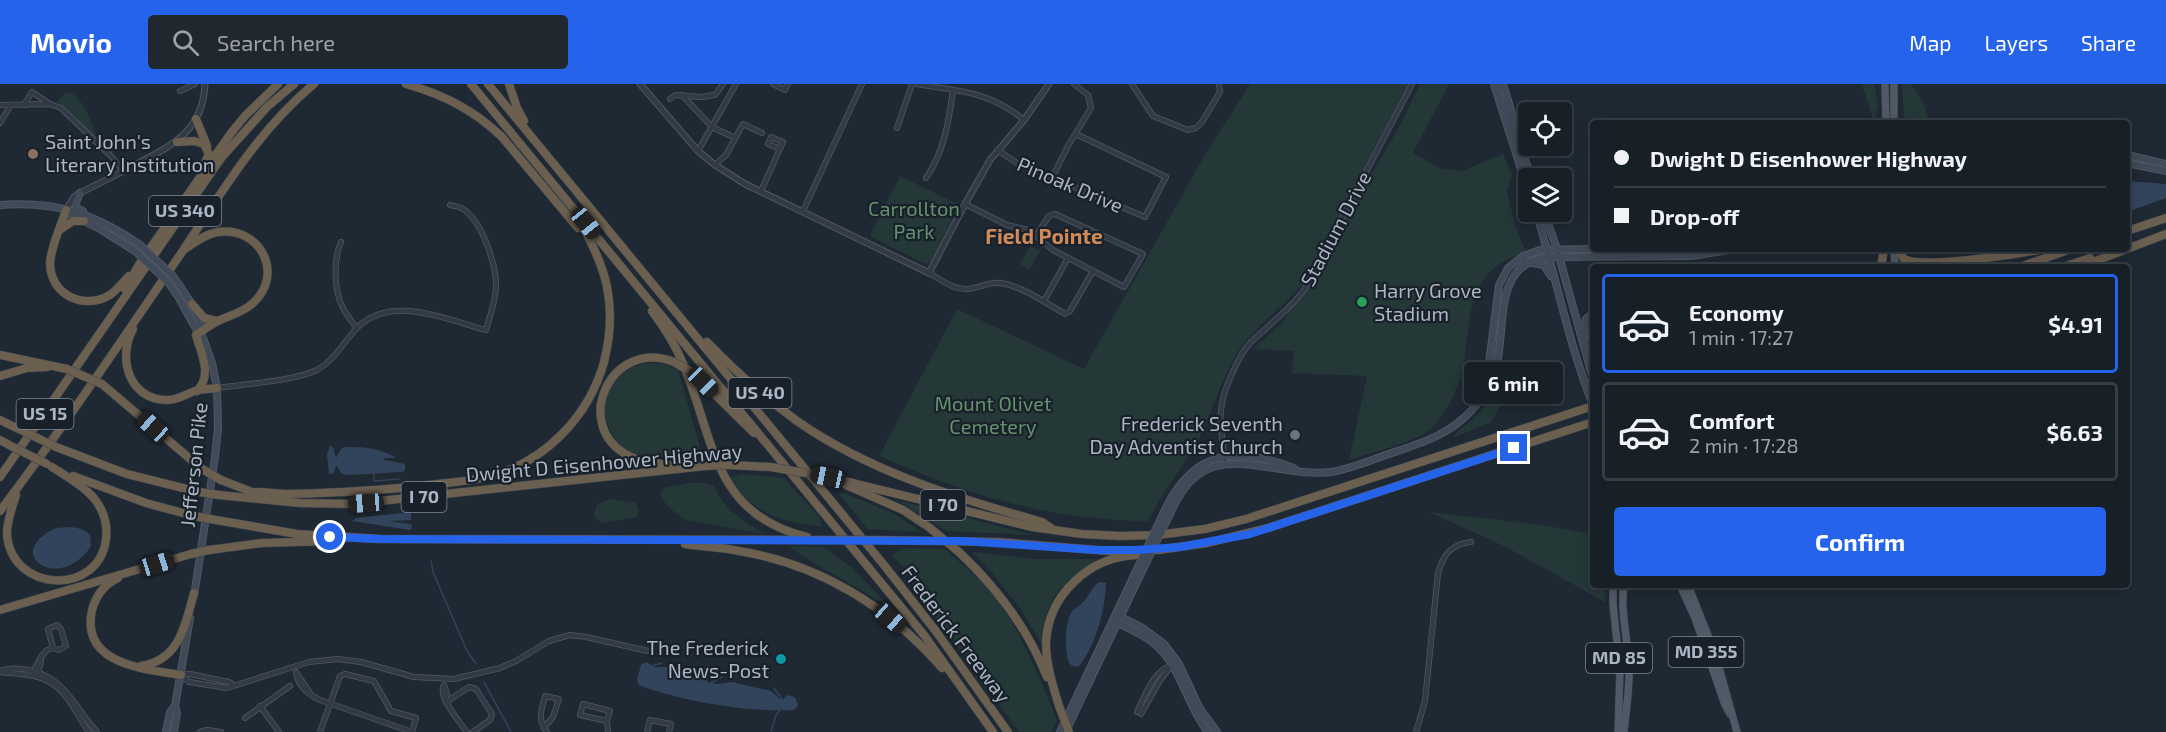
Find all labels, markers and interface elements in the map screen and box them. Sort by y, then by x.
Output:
search box [148,15,568,69]
text: Movio [30,25,112,59]
icon: search [169,26,202,59]
text: Search here [217,29,335,55]
text: Map [1909,30,1951,55]
text: Layers [1984,30,2048,55]
text: Share [2081,30,2136,55]
map controls [1518,102,1572,222]
button: locate [1518,102,1572,156]
place label: Saint John's Literary Institution [45,129,214,176]
text: Dwight D Eisenhower Highway [1650,145,1967,171]
marker: Saint John's Literary Institution [26,147,40,161]
street label: Pinoak Drive [1014,151,1127,217]
street label: Stadium Drive [1295,167,1376,290]
button: layers [1518,168,1572,222]
road number: US 340 [149,196,221,226]
park label: Carrollton Park [868,196,960,243]
car [568,203,604,243]
text: Drop-off [1650,203,1739,229]
district label: Field Pointe [985,223,1103,248]
place label: Harry Grove Stadium [1374,278,1482,325]
marker: Harry Grove Stadium [1355,295,1369,309]
icon: car [1617,297,1671,351]
text: Economy [1689,299,1784,325]
text: $4.91 [2048,311,2103,337]
text: 1 min · 17:27 [1689,325,1794,349]
callout: 6 min [1464,361,1564,403]
car [684,363,722,401]
text: 6 min [1488,371,1539,395]
road number: US 40 [728,378,792,408]
park label: Mount Olivet Cemetery [934,391,1052,438]
road number: US 15 [16,399,74,429]
street label: Jefferson Pike [175,401,211,528]
icon: car [1617,405,1671,459]
text: Comfort [1689,407,1774,433]
car [134,408,172,446]
place label: Frederick Seventh Day Adventist Church [1089,411,1283,458]
text: $6.63 [2046,419,2103,445]
marker: Frederick Seventh Day Adventist Church [1288,428,1302,442]
text: 2 min · 17:28 [1689,433,1799,457]
route end [1500,434,1527,461]
street label: Dwight D Eisenhower Highway [465,438,743,486]
car [809,464,847,490]
road number: I 70 [402,482,446,512]
road number: I 70 [920,490,966,520]
car [347,493,385,513]
button: Confirm [1614,507,2106,576]
route start [316,523,343,550]
car [137,550,177,578]
street label: Frederick Freeway [897,560,1017,707]
car [871,599,909,637]
place label: The Frederick News-Post [646,635,769,682]
road number: MD 355 [1668,637,1744,667]
road number: MD 85 [1586,643,1652,673]
marker: The Frederick News-Post [774,652,788,666]

